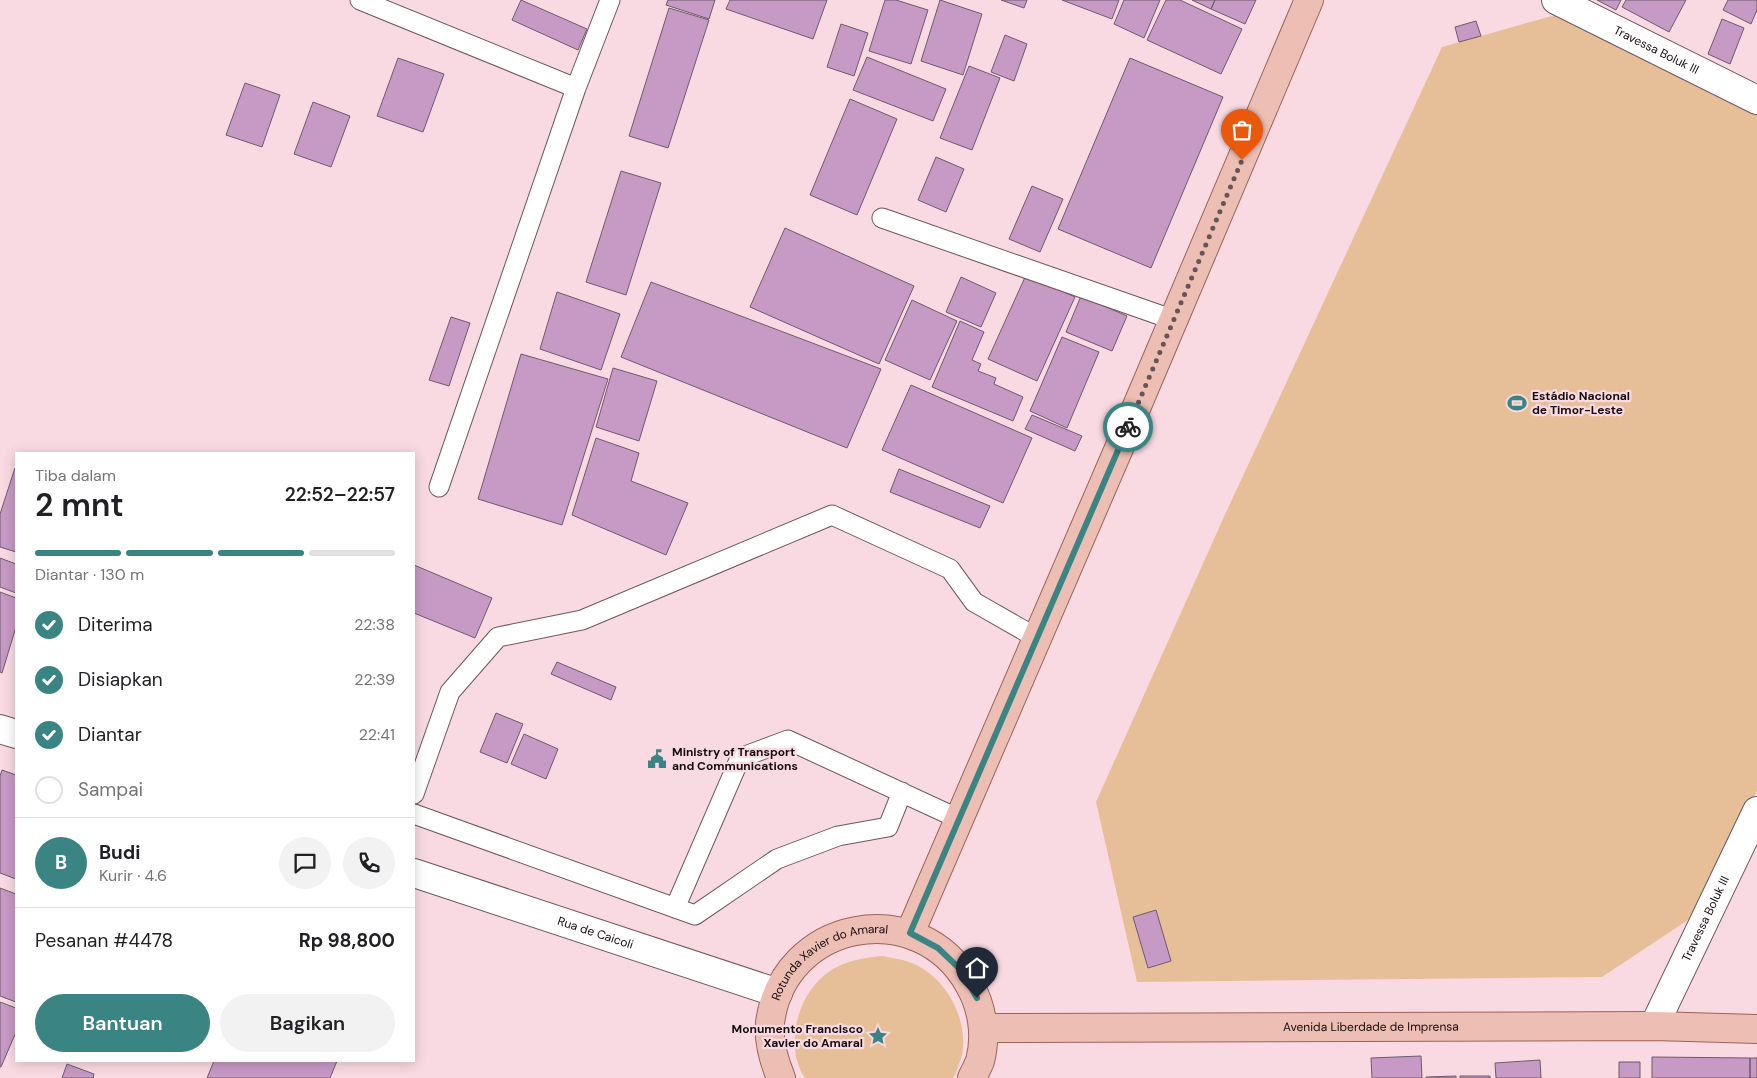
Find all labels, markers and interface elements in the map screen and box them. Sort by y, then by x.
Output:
street label: Travessa Boluk III [1611,22,1702,78]
pin [1221,109,1263,160]
icon: bag [1228,116,1256,144]
place label: Estádio Nacional de Timor-Leste [1532,388,1630,418]
sports icon: Estádio Nacional de Timor-Leste [1506,392,1528,414]
courier [1103,402,1153,452]
icon: bike [1114,413,1142,441]
text: Tiba dalam [35,465,116,486]
text: 22:52–22:57 [285,482,395,507]
text: 2 mnt [35,484,124,526]
text: Diantar · 130 m [35,564,144,585]
icon: check [35,611,63,639]
text: Diterima [78,612,152,637]
text: 22:38 [354,614,395,635]
icon: check [35,666,63,694]
text: Disiapkan [78,667,163,692]
text: 22:39 [354,669,395,690]
icon: check [35,721,63,749]
text: Diantar [78,722,142,747]
text: 22:41 [359,724,395,745]
place label: Ministry of Transport and Communications [672,744,798,774]
public building icon: Ministry of Transport and Communications [646,748,668,770]
text: Sampai [78,777,143,802]
button: chat [279,837,331,889]
button: phone [343,837,395,889]
text: Budi [99,840,140,865]
text: B [55,850,67,875]
text: Kurir · 4.6 [99,865,167,886]
street label: Travessa Boluk III [1678,873,1733,964]
street label: Rua de Caicoli [555,913,635,953]
street label: Rotunda Xavier do Amaral [768,921,889,1003]
text: Pesanan #4478 [35,928,173,953]
text: Rp 98,800 [299,928,395,953]
pin [956,947,998,998]
icon: home [963,954,991,982]
button: Bantuan [35,994,210,1052]
button: Bagikan [220,994,395,1052]
street label: Avenida Liberdade de Imprensa [1283,1019,1459,1035]
place label: Monumento Francisco Xavier do Amaral [732,1021,863,1051]
place icon: Monumento Francisco Xavier do Amaral [867,1025,889,1047]

